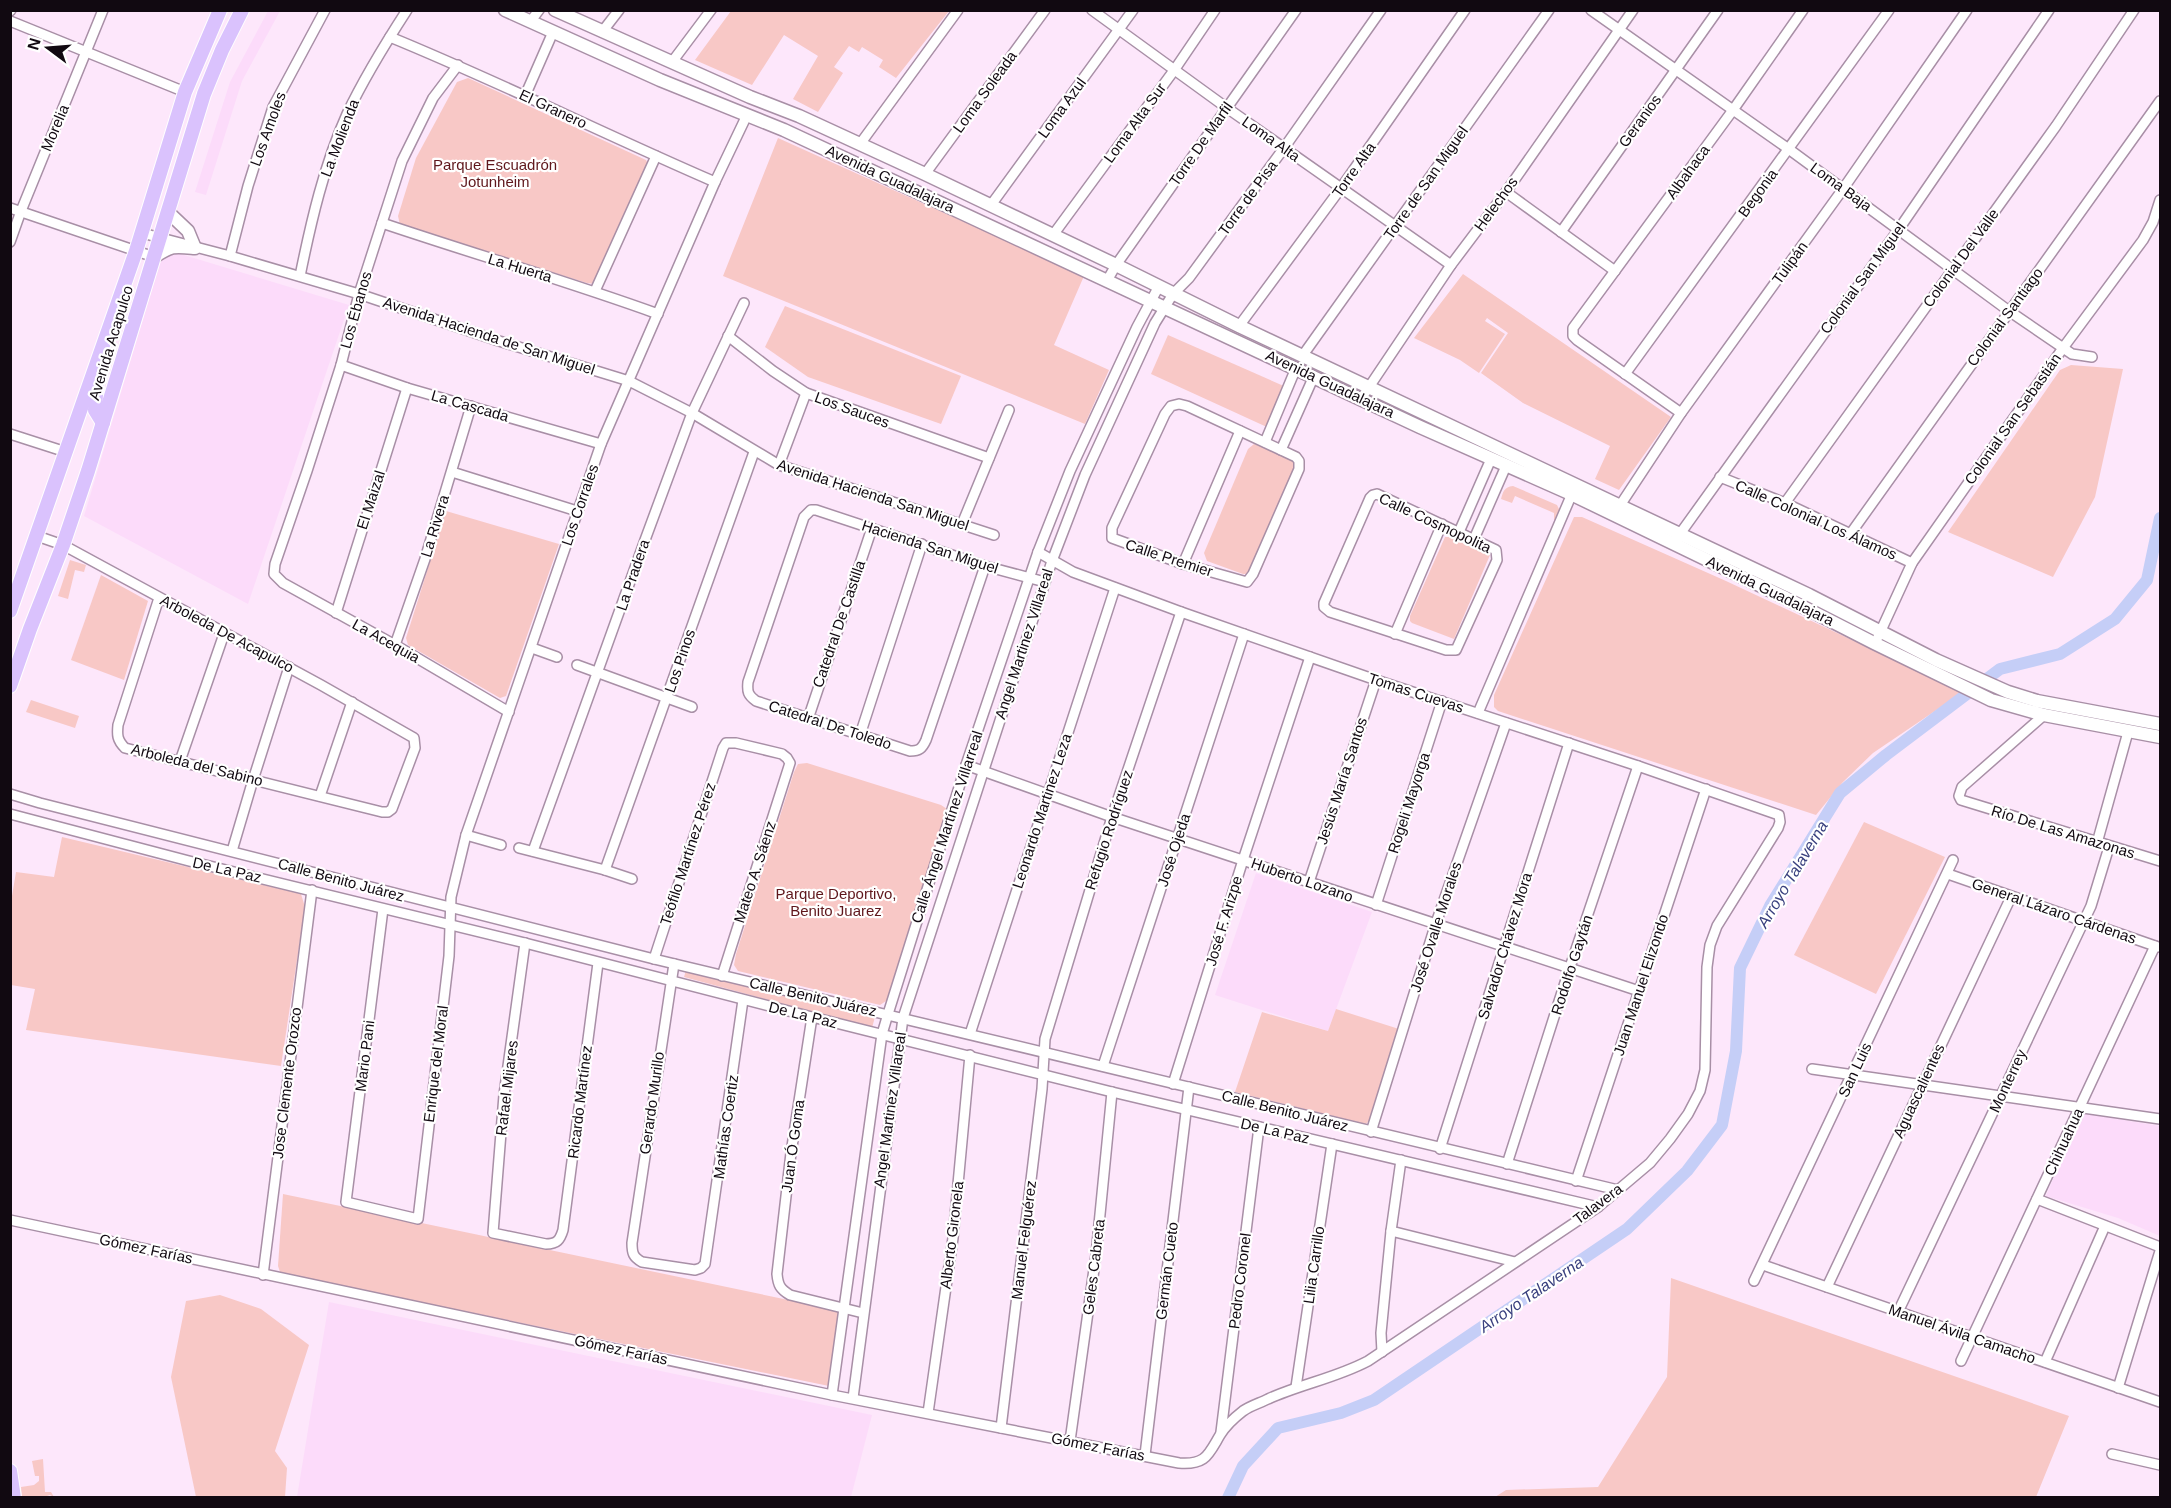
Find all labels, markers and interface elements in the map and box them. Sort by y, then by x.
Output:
north arrow [18,18,78,78]
text: N [24,36,44,52]
street label: Loma Soleada [949,47,1020,136]
street label: Loma Azul [1034,74,1089,141]
street label: Loma Alta Sur [1100,80,1169,166]
street label: El Granero [517,86,590,132]
street label: Los Amoles [246,89,289,168]
street label: Geranios [1615,91,1664,150]
street label: La Molienda [317,96,362,179]
street label: Torre De Marfil [1165,99,1236,189]
street label: Morelia [37,101,72,154]
street label: Loma Alta [1239,112,1304,165]
street label: Torre de San Miguel [1380,123,1471,243]
street label: Torre Alta [1328,138,1379,201]
street label: Avenida Guadalajara [823,141,958,216]
street label: Albahaca [1662,141,1713,202]
park label: Parque Escuadrón Jotunheim [433,156,557,190]
street label: Torre de Pisa [1215,156,1281,238]
street label: Loma Baja [1807,159,1876,215]
street label: Begonia [1735,165,1781,220]
street label: Helechos [1470,173,1521,234]
street label: Colonial Del Valle [1919,205,2002,310]
street label: Colonial San Miguel [1817,219,1909,337]
street label: Tulipán [1768,238,1811,287]
street label: La Huerta [486,250,555,285]
street label: Colonial Santiago [1963,264,2046,369]
street label: Los Ébanos [336,269,375,350]
street label: Avenida Acapulco [85,283,136,402]
street label: Avenida Hacienda de San Miguel [381,293,597,378]
street label: Avenida Guadalajara [1263,346,1398,421]
street label: Colonial San Sebastián [1961,350,2064,487]
street label: La Cascada [429,386,512,425]
street label: Los Sauces [812,388,892,431]
street label: Avenida Hacienda San Miguel [775,455,971,534]
street label: Los Corrales [558,462,601,548]
street label: El Maizal [353,468,388,531]
street label: Calle Colonial Los Álamos [1733,476,1900,563]
street label: Calle Cosmopolita [1376,489,1495,556]
street label: La Rivera [417,492,452,559]
street label: Hacienda San Miguel [860,516,1001,577]
street label: Calle Premier [1123,535,1215,580]
street label: La Pradera [612,536,653,613]
street label: Avenida Guadalajara [1704,552,1837,629]
street label: Catedral De Castilla [809,557,868,690]
street label: Angel Martinez Villareal [991,566,1056,721]
street label: Arboleda De Acapulco [158,591,297,676]
street label: La Acequia [350,615,423,666]
street label: Los Pinos [661,627,698,695]
street label: Tomas Cuevas [1366,669,1466,716]
street label: Catedral De Toledo [767,697,894,752]
street label: Jesús María Santos [1313,715,1370,847]
street label: Calle Ángel Martínez Villarreal [907,728,986,925]
street label: Leonardo Martinez Leza [1008,731,1075,890]
street label: Arboleda del Sabino [130,740,265,789]
street label: Rogeli Mayorga [1384,750,1433,855]
street label: Refugio Rodríguez [1081,768,1136,892]
street label: Teófilo Martínez Pérez [656,780,719,927]
street label: Río De Las Amazonas [1989,802,2137,861]
street label: José Ojeda [1154,811,1194,889]
water label: Arroyo Talaverna [1753,818,1831,931]
street label: Mateo A. Sáenz [730,819,779,925]
street label: De La Paz [191,853,263,886]
street label: Calle Benito Juárez [276,854,406,905]
street label: Huberto Lozano [1249,854,1355,905]
street label: José Ovalle Morales [1406,860,1465,994]
street label: Salvador Chávez Mora [1474,870,1535,1021]
street label: José F. Arizpe [1202,874,1245,968]
street label: General Lázaro Cárdenas [1970,874,2139,947]
park label: Parque Deportivo, Benito Juarez [776,885,896,919]
street label: Juan Manuel Elizondo [1610,912,1671,1058]
street label: Rodolfo Gaytán [1547,913,1596,1017]
street label: Calle Benito Juárez [748,974,878,1019]
street label: De La Paz [767,998,839,1031]
street label: Enrique del Moral [420,1005,451,1123]
street label: Jose Clemente Orozco [269,1006,304,1160]
street label: Mario Pani [352,1019,377,1093]
street label: Angel Martinez Villareal [870,1031,909,1189]
street label: Rafael Mijares [492,1039,521,1137]
street label: San Luis [1835,1040,1875,1100]
street label: Aguascalientes [1889,1041,1948,1140]
street label: Ricardo Martínez [564,1044,595,1160]
street label: Monterrey [1986,1046,2030,1115]
street label: Gerardo Murillo [636,1051,667,1155]
street label: Mathías Coertiz [710,1074,741,1180]
street label: Calle Benito Juárez [1220,1087,1350,1134]
street label: Juan Ó Goma [778,1098,808,1193]
street label: Chihuahua [2041,1105,2087,1178]
street label: De La Paz [1239,1114,1311,1147]
street label: Alberto Gironela [936,1179,967,1290]
street label: Manuel Felguérez [1008,1179,1039,1301]
street label: Talavera [1570,1179,1626,1227]
street label: Geles Cabreta [1079,1217,1108,1316]
street label: Germán Cueto [1152,1221,1181,1321]
street label: Lilia Carrillo [1300,1225,1327,1305]
street label: Gómez Farías [98,1230,194,1267]
street label: Pedro Coronel [1225,1232,1254,1330]
water label: Arroyo Talaverna [1475,1253,1586,1336]
street label: Manuel Ávila Camacho [1886,1300,2038,1367]
street label: Gómez Farías [573,1331,669,1368]
street label: Gómez Farías [1050,1429,1146,1464]

